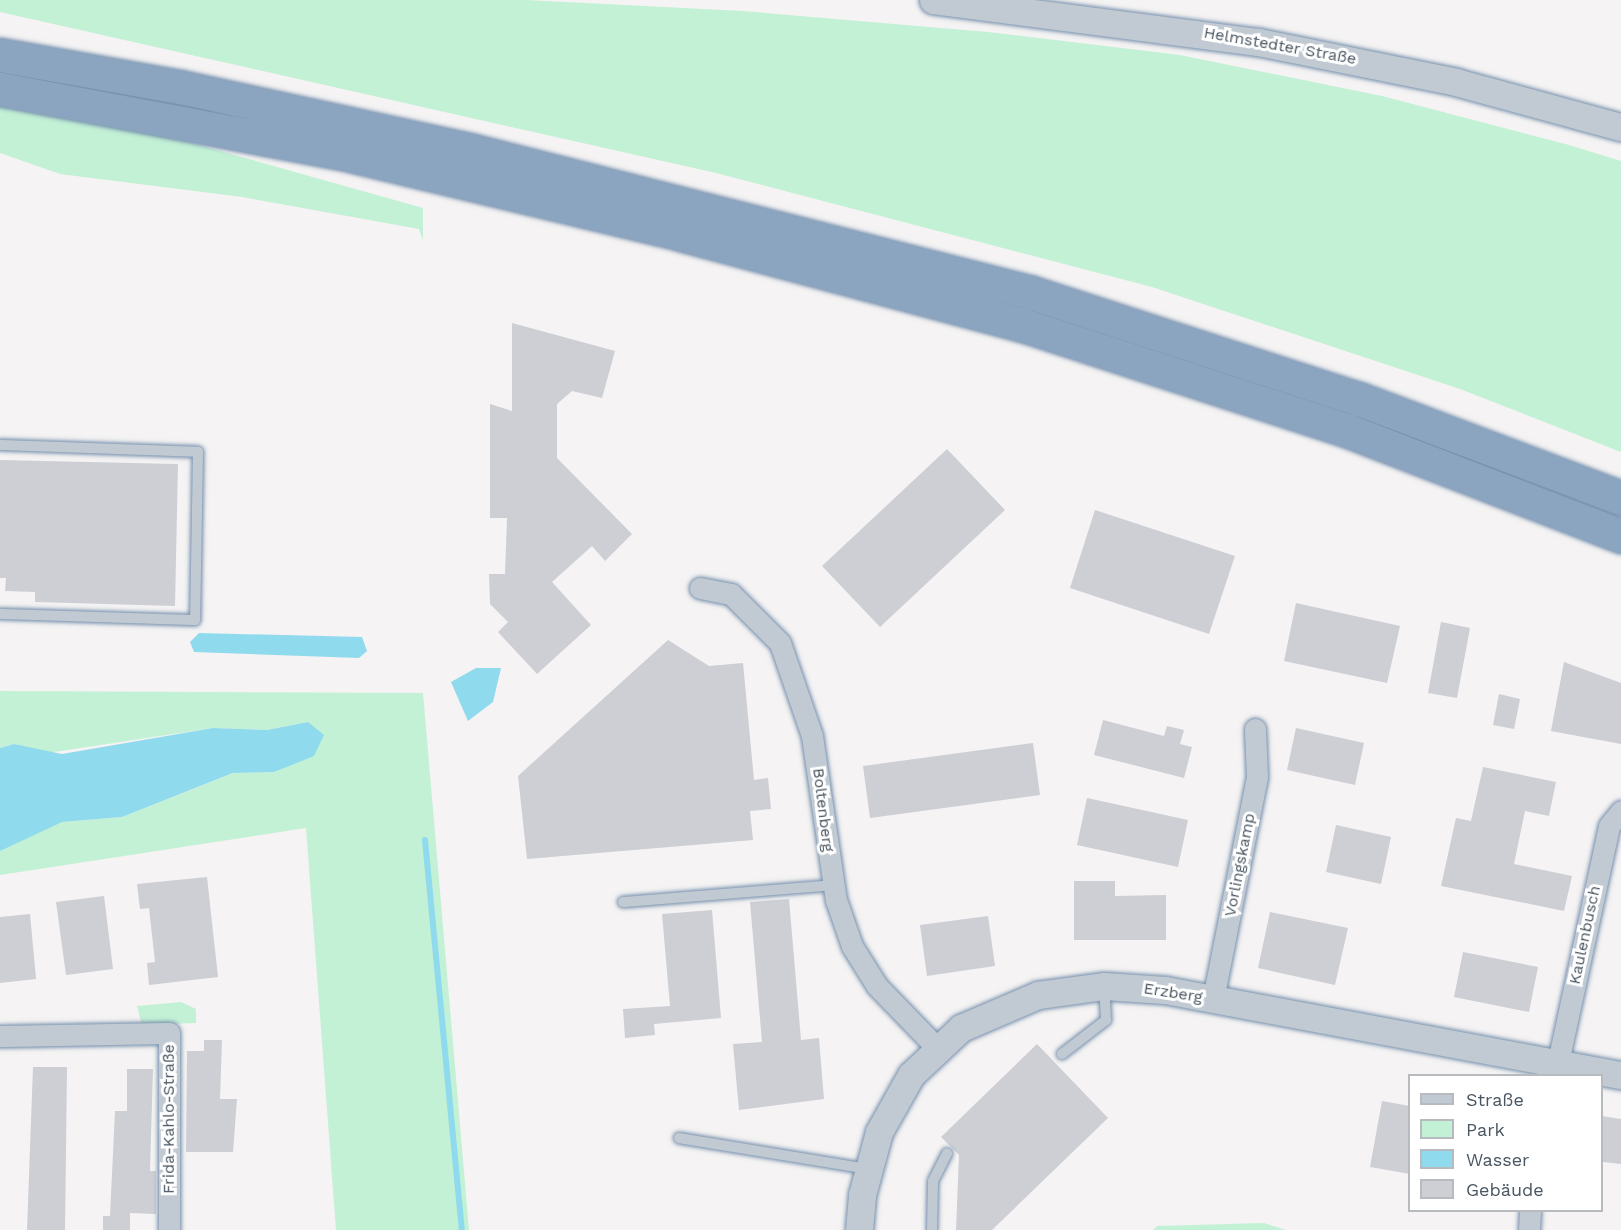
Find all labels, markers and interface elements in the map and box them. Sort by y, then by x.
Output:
street label: Helmstedter Straße [1202,23,1358,69]
street label: Boltenberg [808,767,838,853]
street label: Vorlingskamp [1221,812,1259,918]
street label: Kaulenbusch [1565,884,1605,986]
street label: Erzberg [1142,979,1204,1007]
street label: Frida-Kahlo-Straße [159,1044,179,1194]
legend [1408,1074,1603,1212]
text: Straße [1466,1089,1524,1110]
text: Park [1466,1119,1505,1140]
text: Wasser [1466,1149,1529,1170]
text: Gebäude [1466,1179,1544,1200]

